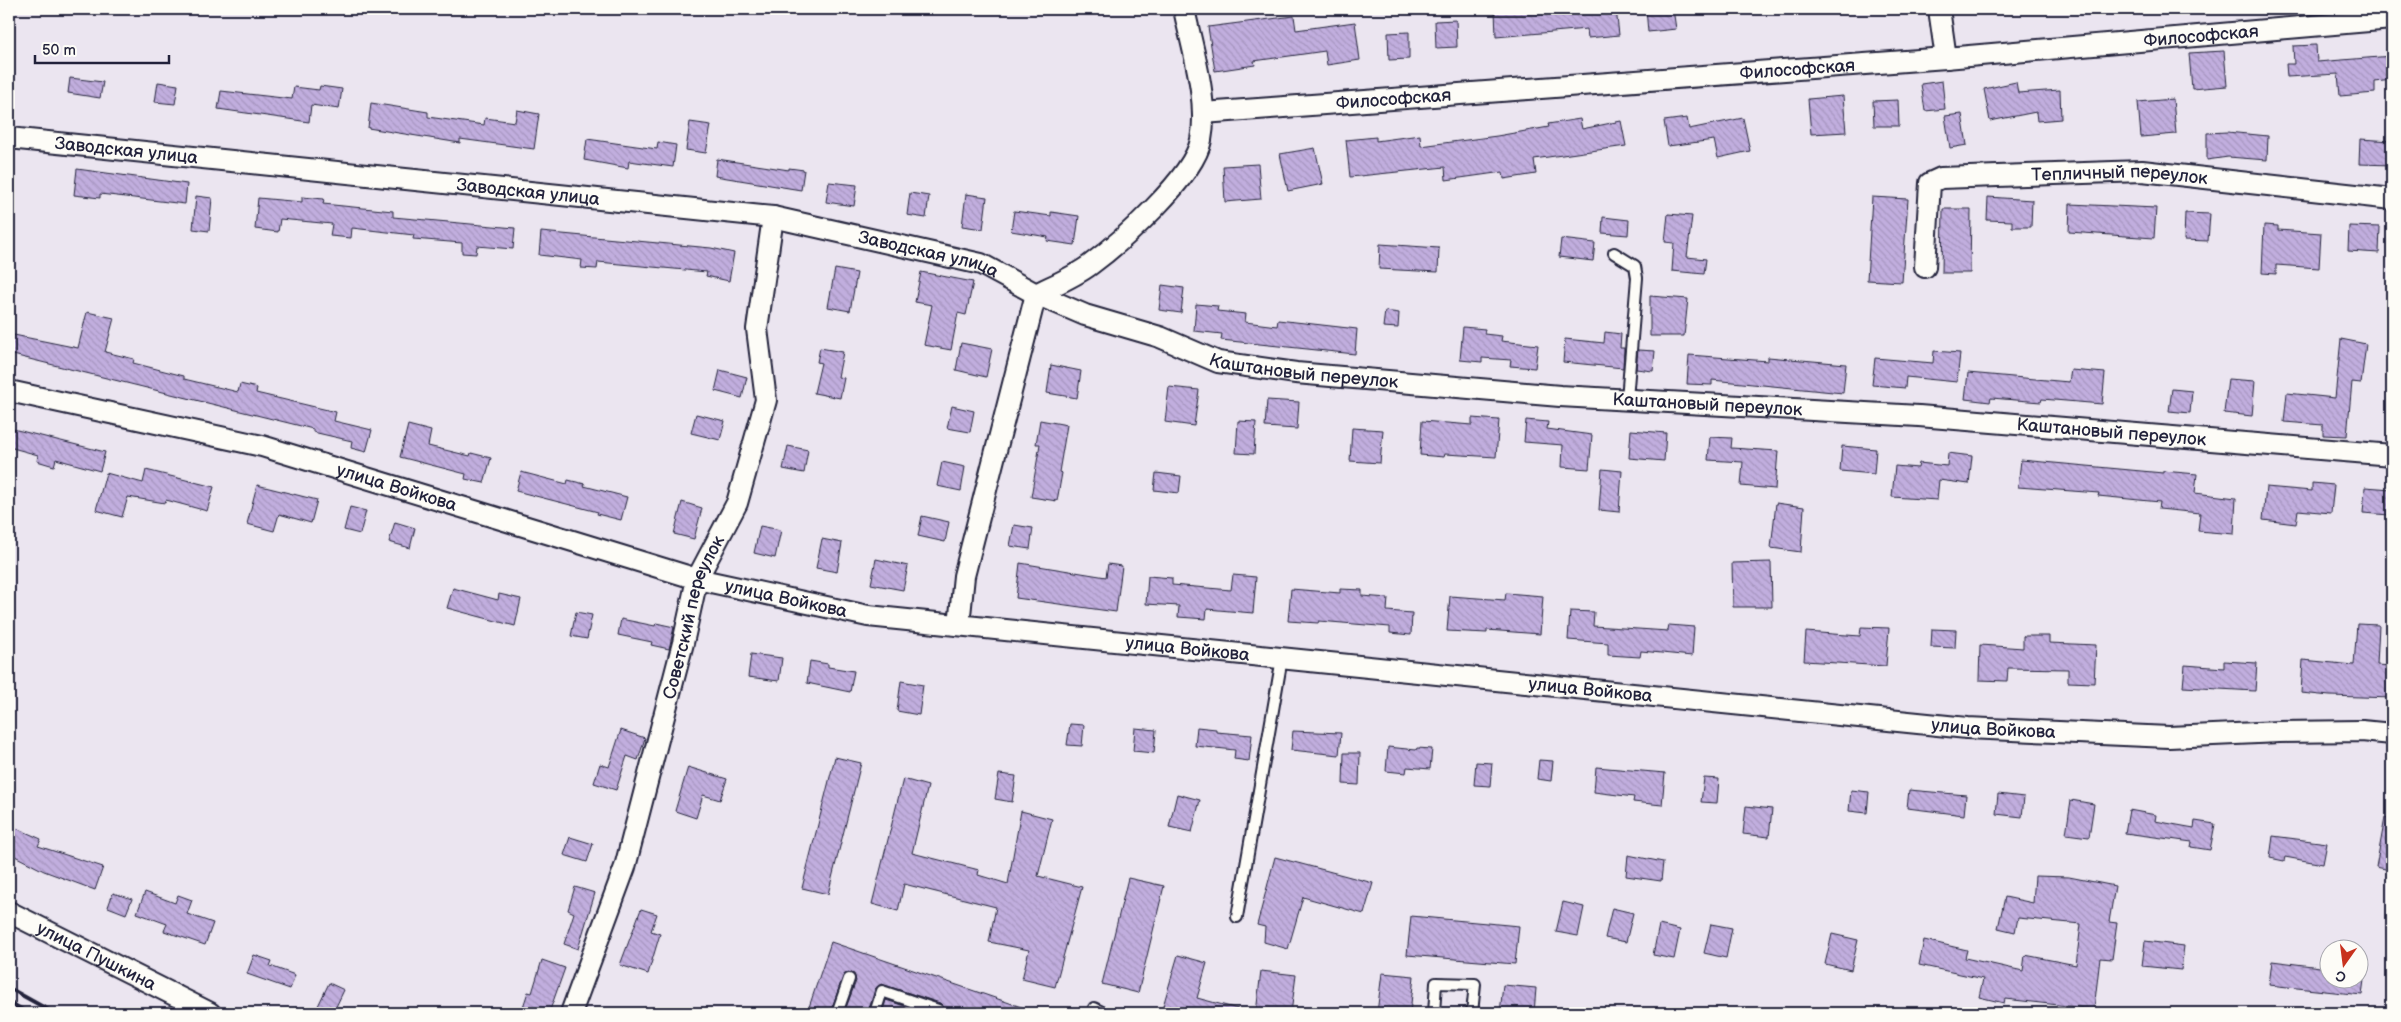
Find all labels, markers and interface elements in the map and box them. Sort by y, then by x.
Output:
street label: Философская [2142,20,2260,51]
scale bar [35,32,169,64]
text: 50 m [42,41,76,60]
street label: Философская [1739,54,1856,84]
street label: Философская [1335,84,1452,114]
street label: Заводская улица [54,132,199,168]
street label: Тепличный переулок [2031,160,2209,189]
street label: Заводская улица [456,174,601,210]
street label: Заводская улица [856,226,1003,282]
street label: Каштановый переулок [1206,349,1400,392]
street label: Каштановый переулок [1612,388,1803,420]
street label: Каштановый переулок [2016,414,2207,450]
street label: улица Войкова [334,459,460,516]
street label: Советский переулок [658,531,729,701]
street label: улица Войкова [723,575,850,622]
street label: улица Войкова [1125,632,1251,665]
street label: улица Войкова [1527,673,1654,706]
street label: улица Войкова [1930,714,2057,742]
street label: улица Пушкина [33,917,160,995]
north arrow [2318,940,2368,990]
text: С [2334,967,2348,986]

